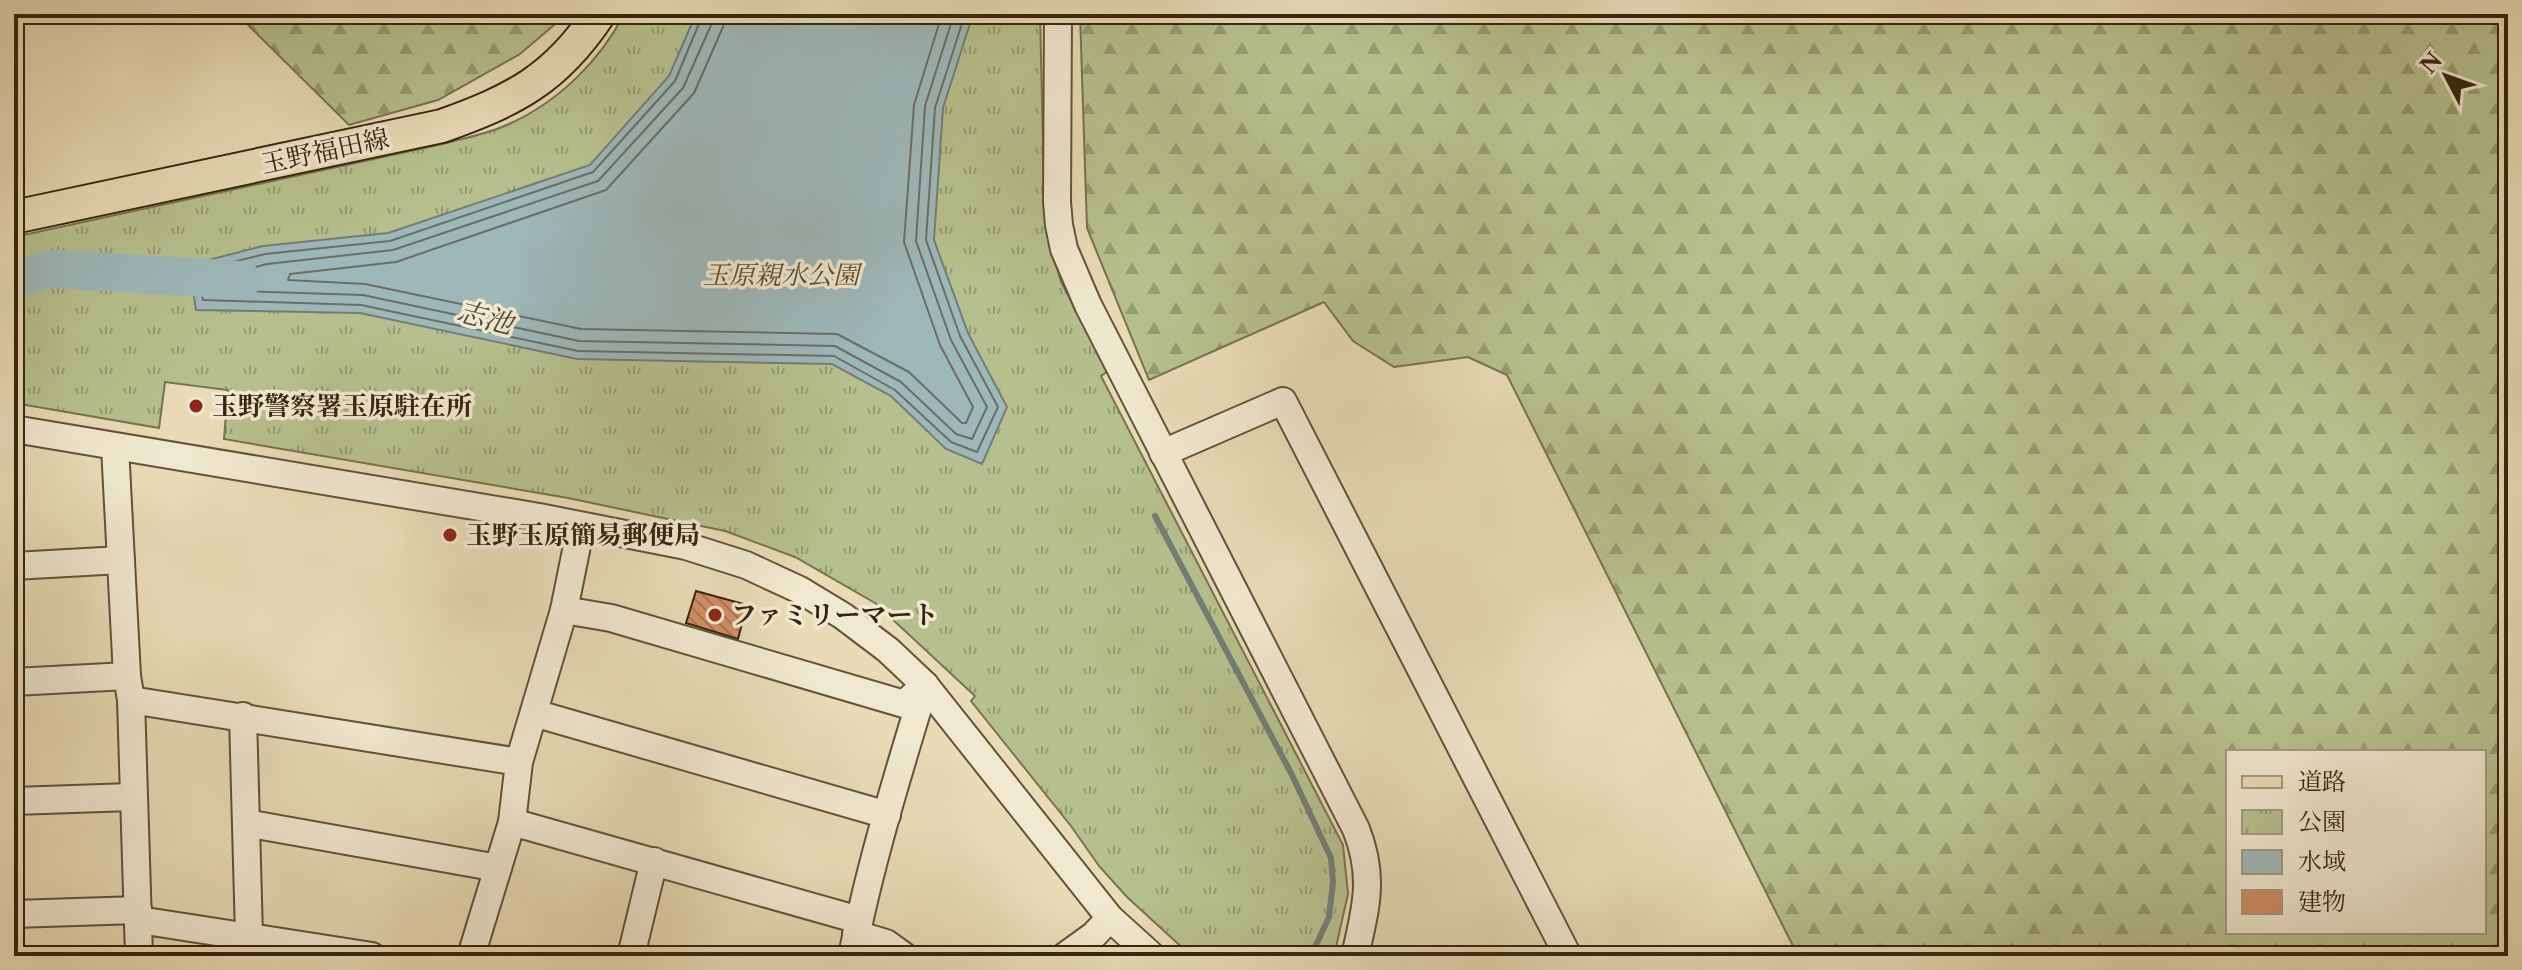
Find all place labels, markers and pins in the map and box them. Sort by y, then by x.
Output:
place label: 玉野警察署玉原駐在所 [212,390,472,422]
marker: 玉野警察署玉原駐在所 [187,397,205,415]
place label: 玉野玉原簡易郵便局 [466,519,700,551]
marker: 玉野玉原簡易郵便局 [441,526,459,544]
place label: ファミリーマート [731,599,938,631]
marker: ファミリーマート [706,606,724,624]

